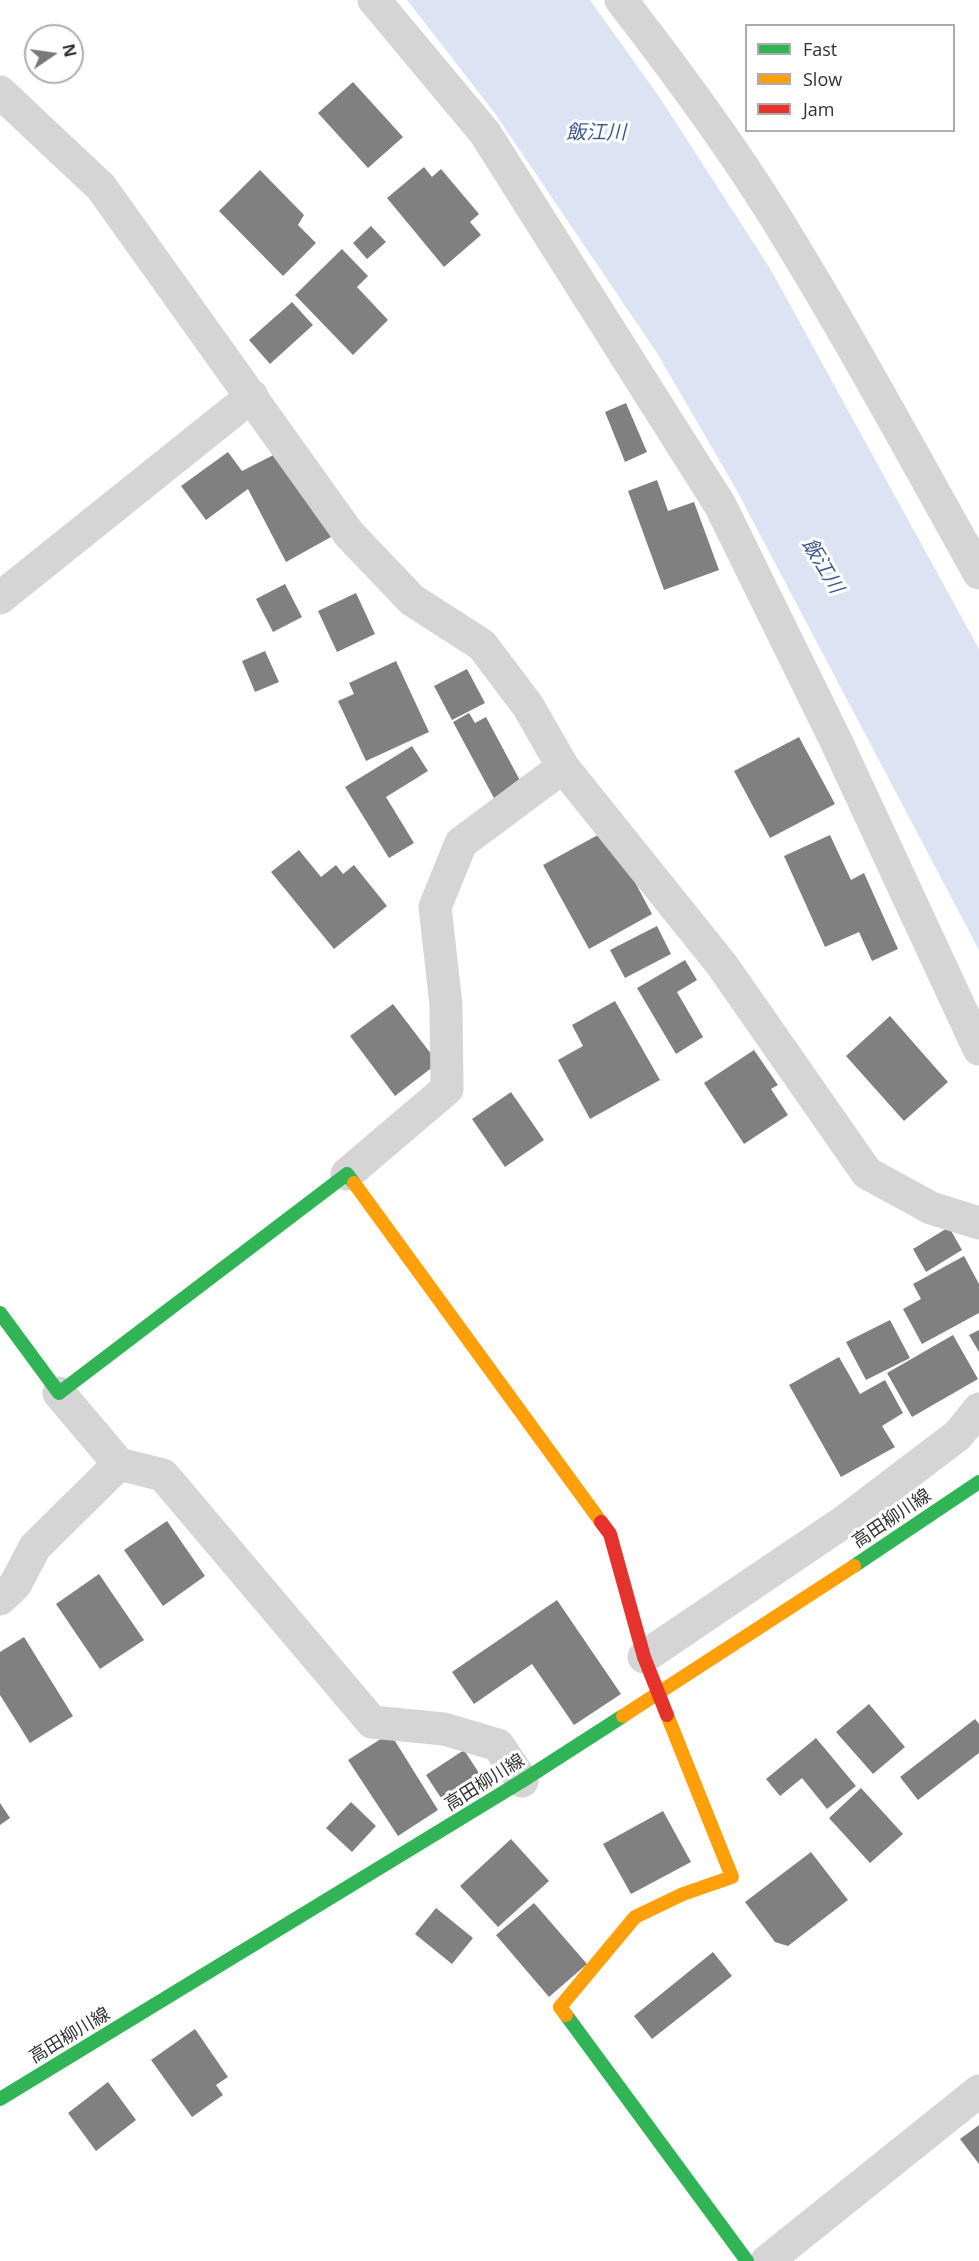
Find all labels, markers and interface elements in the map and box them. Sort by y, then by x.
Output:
north arrow [24,24,84,84]
legend [745,24,955,132]
text: Fast [803,37,837,61]
text: N [57,42,82,59]
text: Slow [803,67,842,91]
text: Jam [803,97,835,121]
water label: 飯江川 [566,121,626,145]
water label: 飯江川 [796,534,848,598]
street label: 高田柳川線 [849,1485,935,1553]
street label: 高田柳川線 [441,1750,529,1816]
street label: 高田柳川線 [26,2004,114,2068]

